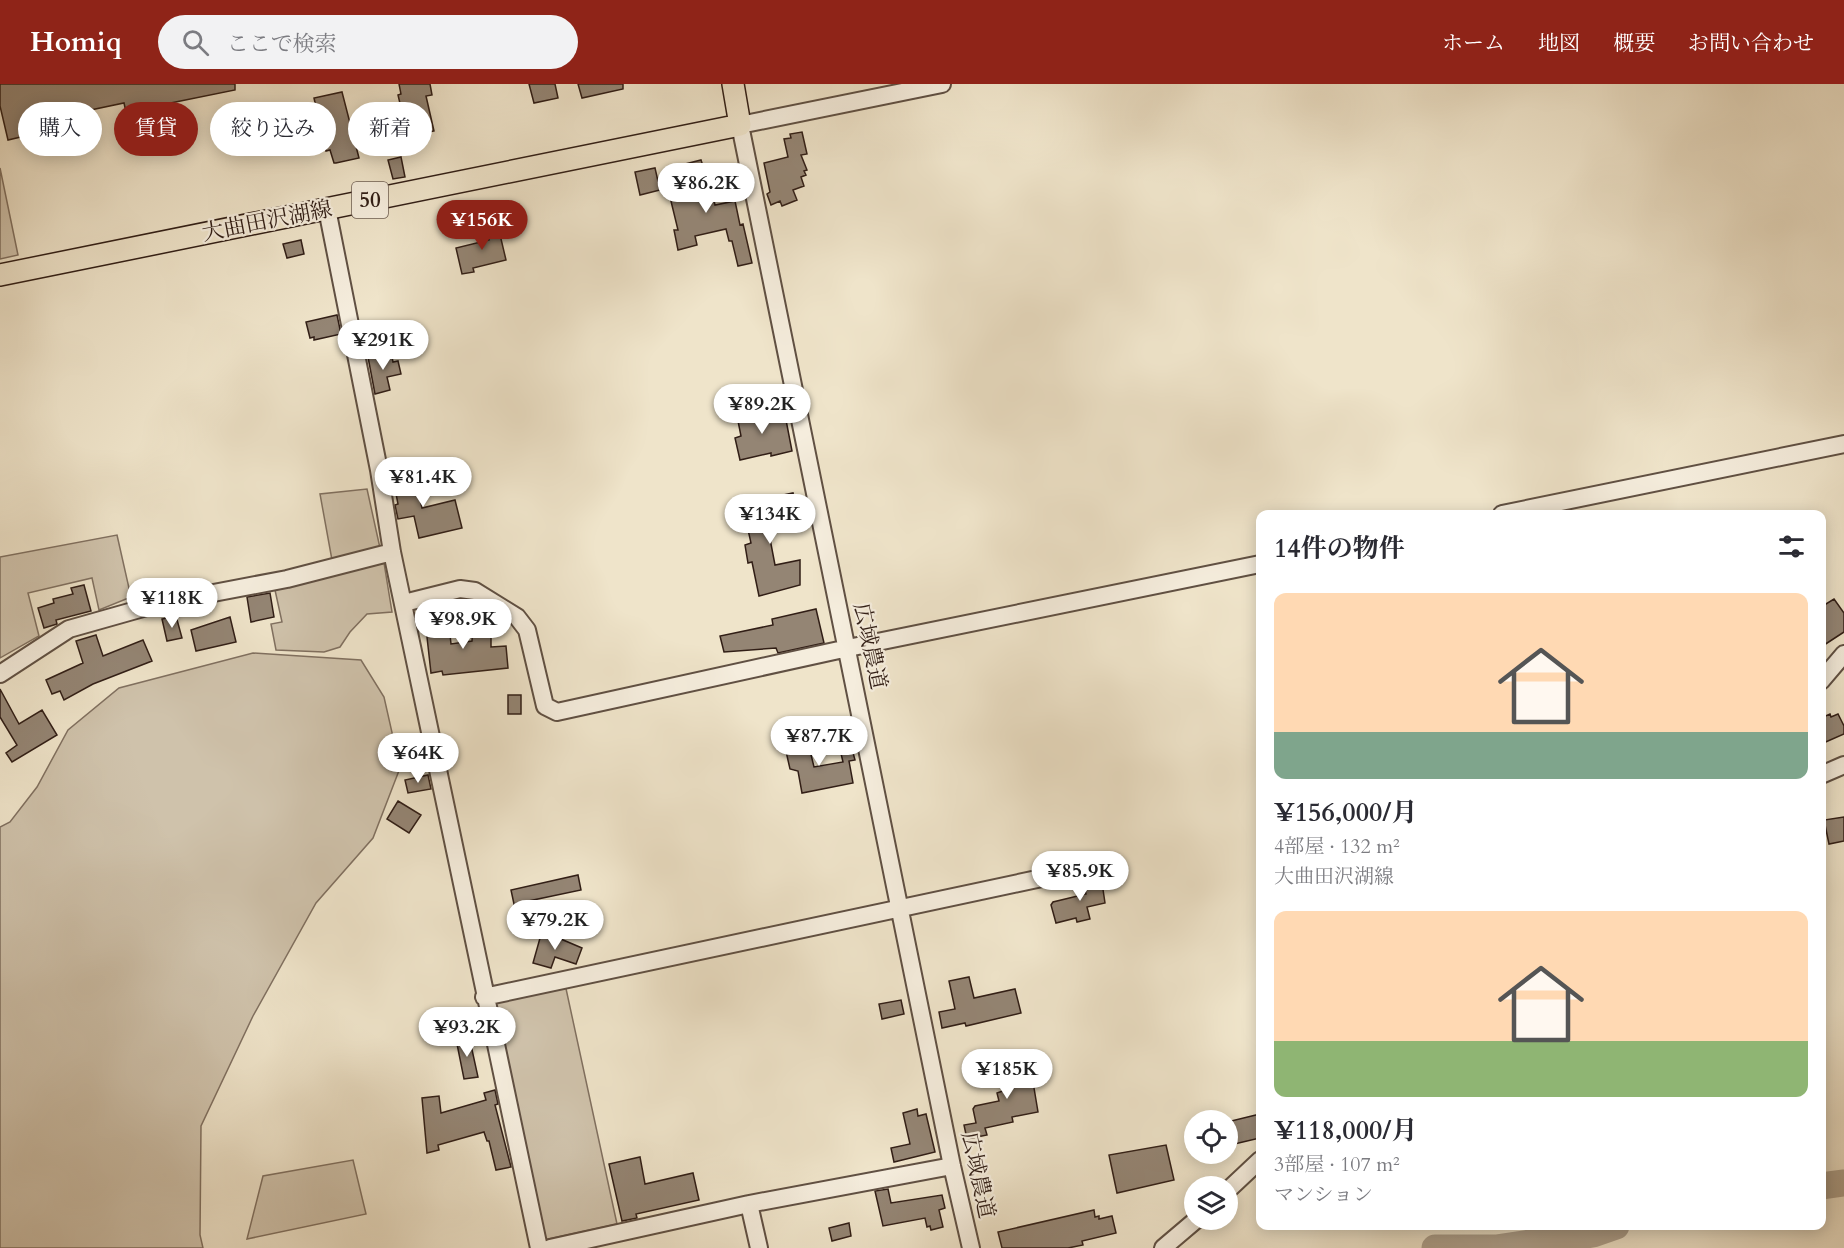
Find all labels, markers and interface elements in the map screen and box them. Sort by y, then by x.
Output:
search box [158,15,578,69]
text: Homiq [30,23,122,61]
icon: search [179,26,212,59]
text: ここで検索 [227,29,337,59]
text: ホーム [1442,29,1505,58]
text: 地図 [1538,29,1580,58]
text: 概要 [1613,29,1655,58]
text: お問い合わせ [1688,29,1814,58]
chip: 購入 [18,102,102,156]
chip: 賃貸 [114,102,198,156]
chip: 絞り込み [210,102,336,156]
chip: 新着 [348,102,432,156]
pin: ¥86.2K [657,163,755,214]
text: ¥86.2K [672,169,740,196]
road number: 50 [352,182,388,218]
street label: 大曲田沢湖線 [199,194,335,248]
pin: ¥156K [440,200,524,251]
text: ¥156K [451,206,513,233]
pin: ¥291K [341,320,425,371]
text: ¥291K [352,326,414,353]
pin: ¥89.2K [713,384,811,435]
text: ¥89.2K [728,390,796,417]
pin: ¥81.4K [374,457,472,508]
text: ¥81.4K [389,463,457,490]
pin: ¥134K [728,494,812,545]
text: ¥134K [739,500,801,527]
icon: filters [1775,530,1808,563]
text: 14件の物件 [1274,531,1405,566]
pin: ¥118K [130,578,214,629]
text: ¥118K [141,584,203,611]
pin: ¥98.9K [414,599,512,650]
street label: 広域農道 [846,600,894,692]
text: ¥98.9K [429,605,497,632]
icon: home [1487,632,1595,740]
pin: ¥87.7K [770,716,868,767]
text: ¥87.7K [785,722,853,749]
pin: ¥64K [382,733,454,784]
text: ¥64K [392,739,444,766]
text: ¥156,000/月 [1274,795,1417,830]
text: 4部屋 · 132 m² [1274,833,1400,860]
pin: ¥85.9K [1031,851,1129,902]
text: ¥85.9K [1046,857,1114,884]
text: 大曲田沢湖線 [1274,863,1394,890]
pin: ¥79.2K [506,900,604,951]
text: ¥79.2K [521,906,589,933]
icon: home [1487,950,1595,1058]
pin: ¥93.2K [418,1007,516,1058]
text: ¥93.2K [433,1013,501,1040]
pin: ¥185K [965,1049,1049,1100]
text: ¥185K [976,1055,1038,1082]
map controls [1184,1110,1238,1230]
button: locate [1184,1110,1238,1164]
text: ¥118,000/月 [1274,1113,1417,1148]
street label: 広域農道 [954,1129,1002,1221]
text: 3部屋 · 107 m² [1274,1151,1400,1178]
button: layers [1184,1176,1238,1230]
text: マンション [1274,1181,1373,1208]

